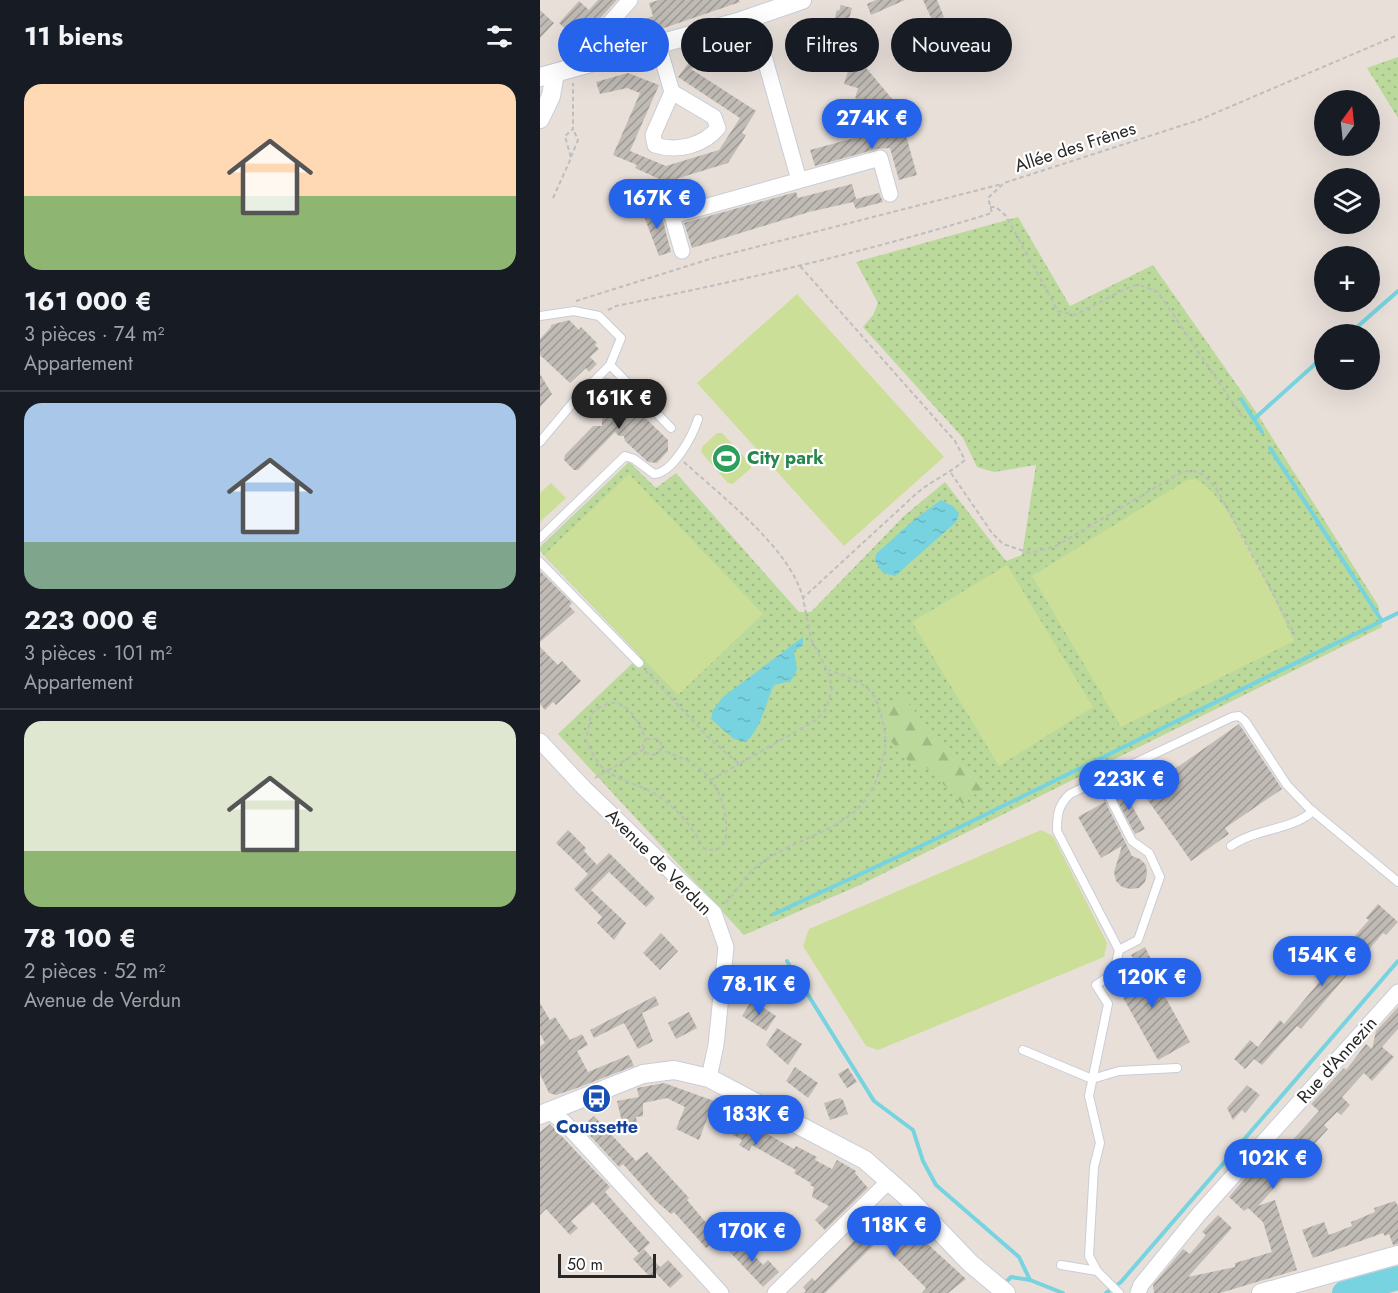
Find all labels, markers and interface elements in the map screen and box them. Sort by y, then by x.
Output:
text: 11 biens [24,17,123,55]
chip: Acheter [558,18,669,72]
chip: Louer [681,18,773,72]
chip: Filtres [785,18,879,72]
chip: Nouveau [891,18,1012,72]
icon: filters [483,20,516,53]
north arrow [1314,90,1380,156]
map controls [1314,90,1380,390]
pin: 274K € [823,99,921,150]
text: 274K € [836,104,908,133]
street label: Allée des Frênes [1011,115,1139,179]
icon: home [216,123,324,231]
button: layers [1314,168,1380,234]
pin: 167K € [608,179,706,230]
text: 167K € [623,184,691,213]
button: + [1314,246,1380,312]
text: 161 000 € [24,282,152,320]
text: 3 pièces · 74 m² [24,320,164,349]
button: − [1314,324,1380,390]
text: Appartement [24,349,133,378]
pin: 161K € [570,379,668,430]
text: 161K € [586,384,652,413]
icon: home [216,442,324,550]
sports icon: City park [710,442,742,474]
place label: City park [747,445,824,471]
text: 223 000 € [24,601,159,639]
text: 3 pièces · 101 m² [24,639,172,668]
text: Appartement [24,668,133,697]
icon: home [216,760,324,868]
pin: 223K € [1080,760,1178,811]
text: 223K € [1093,765,1165,794]
street label: Avenue de Verdun [600,803,718,921]
text: 78 100 € [24,919,136,957]
pin: 154K € [1273,936,1371,987]
text: 154K € [1287,941,1357,970]
text: 2 pièces · 52 m² [24,957,165,986]
pin: 120K € [1103,958,1201,1009]
text: 120K € [1117,963,1187,992]
pin: 78.1K € [704,965,814,1016]
text: 78.1K € [722,970,796,999]
text: Avenue de Verdun [24,986,181,1015]
street label: Rue d'Annezin [1291,1011,1383,1109]
bus stop icon: Coussette [581,1082,613,1114]
pin: 183K € [707,1095,805,1146]
text: 183K € [722,1100,790,1129]
place label: Coussette [556,1114,638,1140]
pin: 102K € [1224,1139,1322,1190]
text: 102K € [1238,1144,1308,1173]
pin: 118K € [845,1206,943,1257]
text: 118K € [861,1211,927,1240]
pin: 170K € [703,1212,801,1263]
text: 170K € [718,1217,786,1246]
scale bar [558,1251,656,1278]
text: 50 m [567,1253,603,1276]

